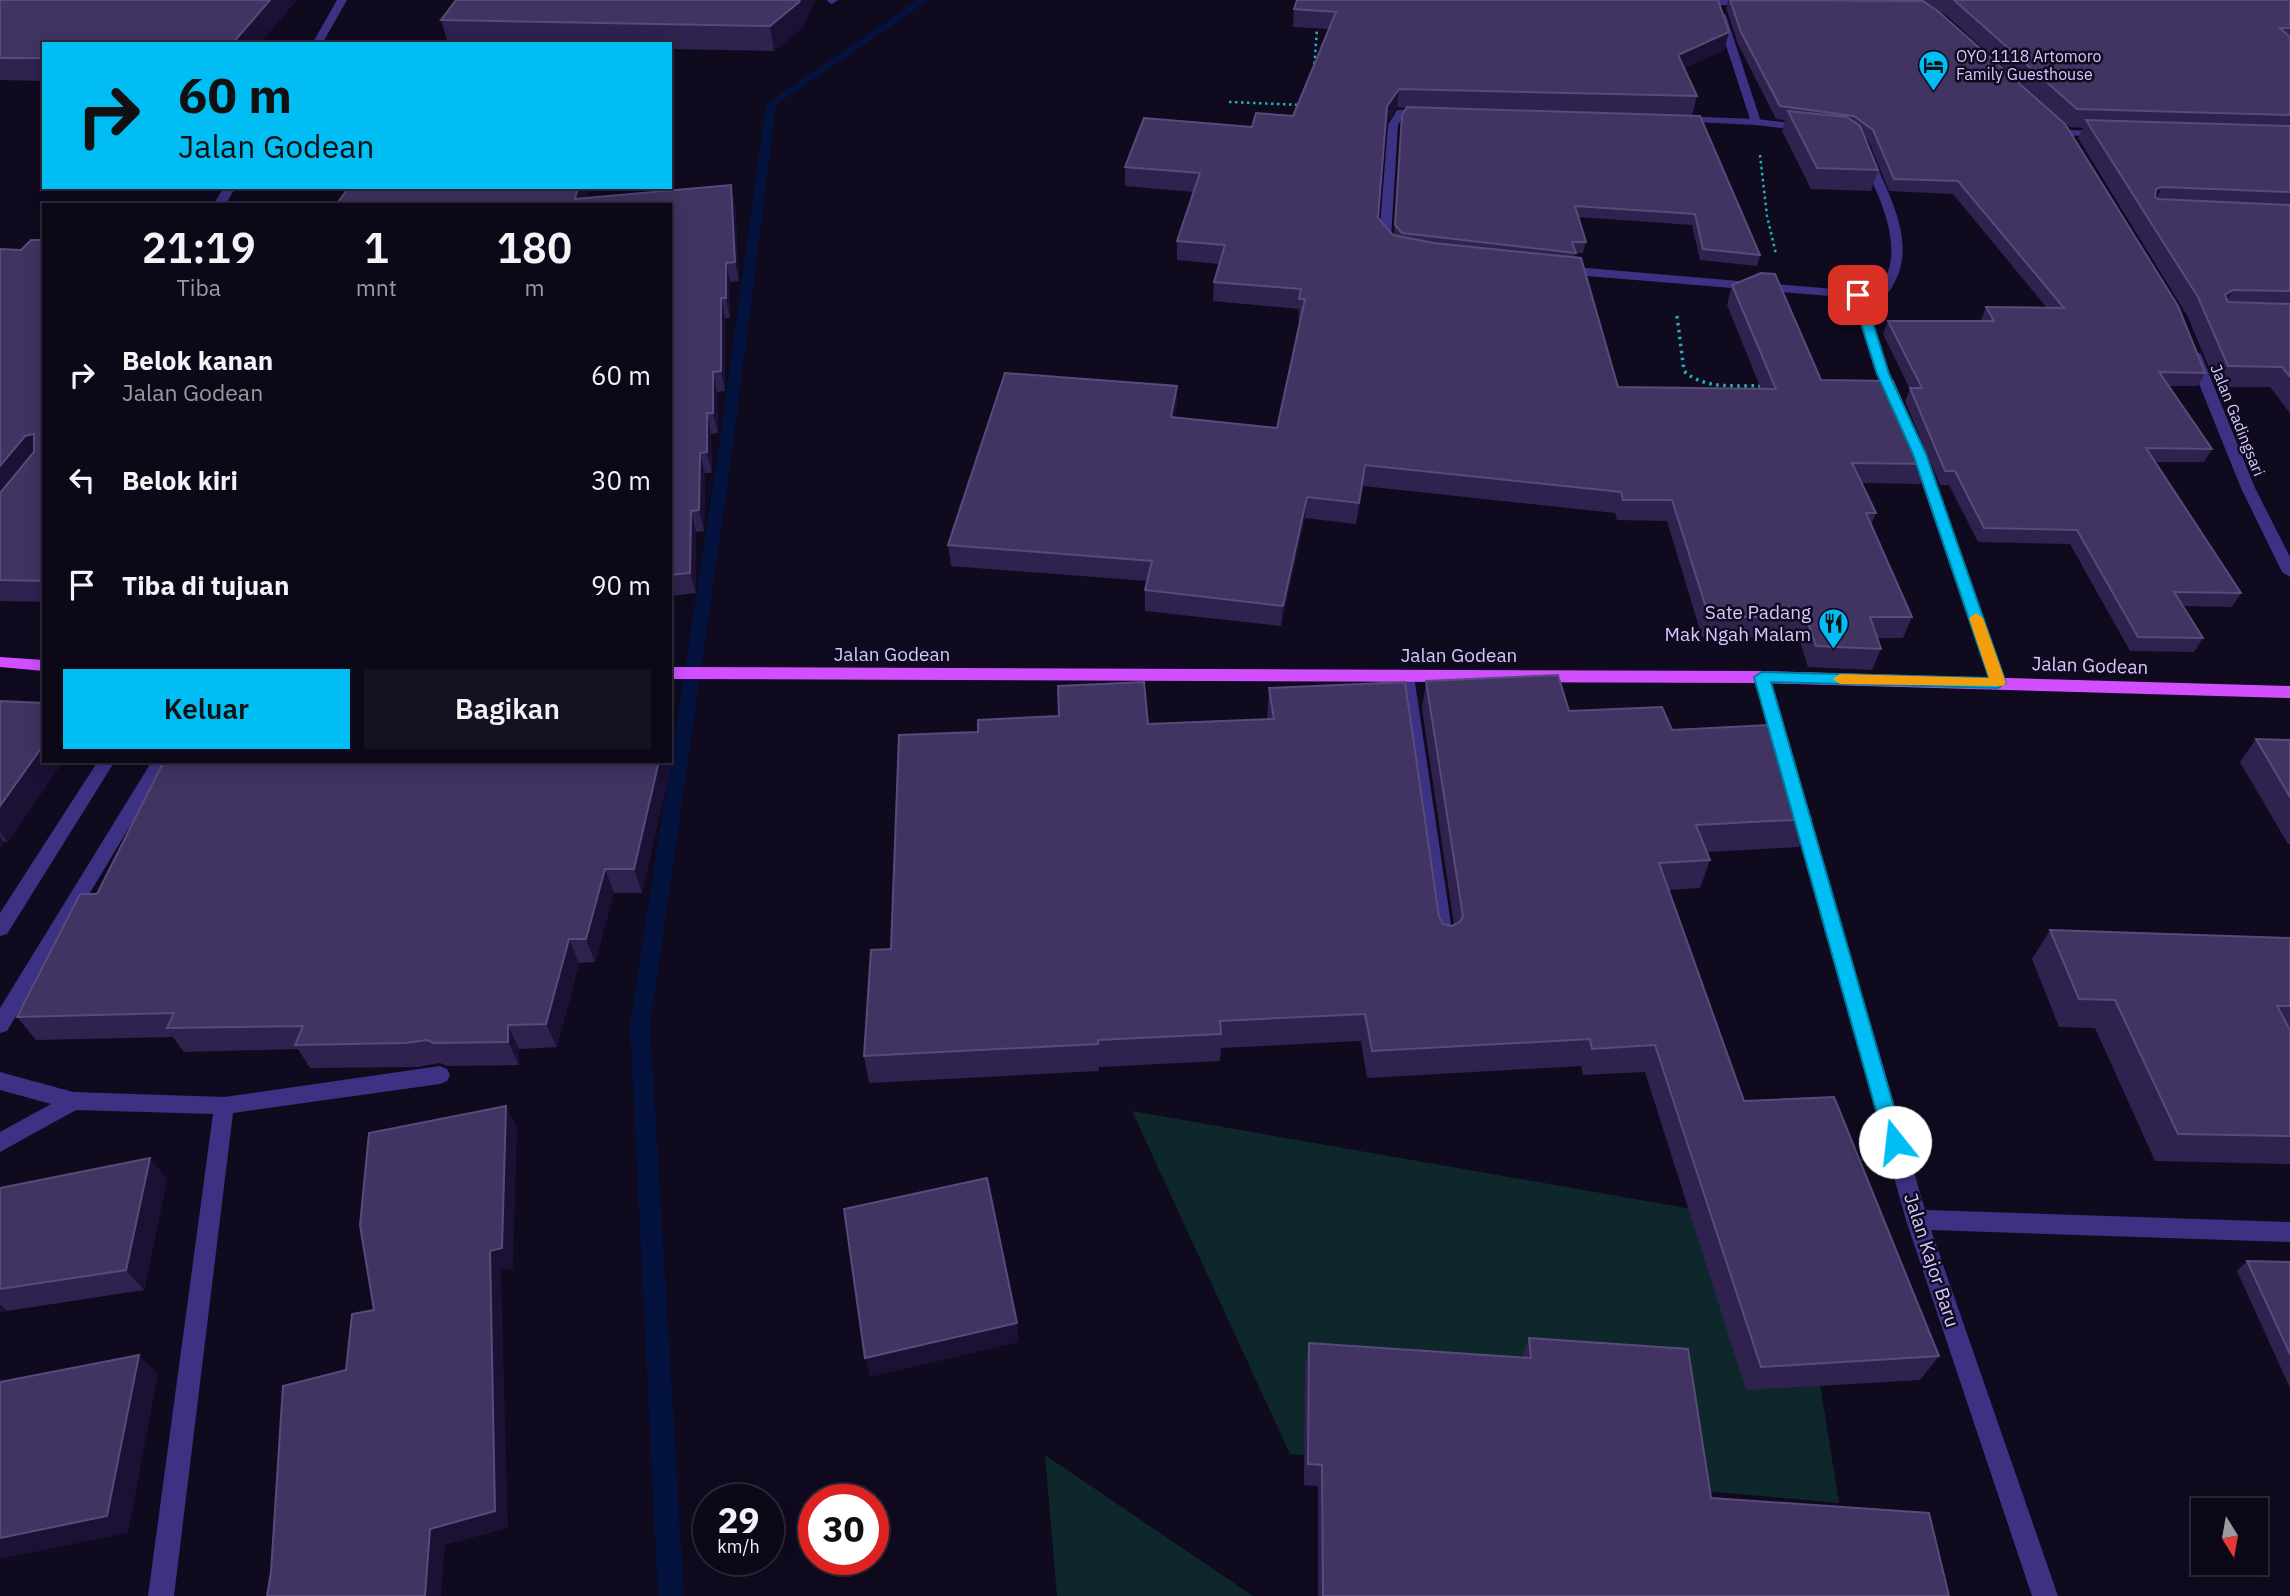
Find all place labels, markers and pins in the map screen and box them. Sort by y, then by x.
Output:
place label: OYO 1118 Artomoro Family Guesthouse [1956,46,2102,84]
hotel icon: OYO 1118 Artomoro Family Guesthouse [1916,48,1950,92]
pin [1828,265,1888,325]
place label: Sate Padang Mak Ngah Malam [1665,600,1811,646]
restaurant icon: Sate Padang Mak Ngah Malam [1817,606,1851,650]

